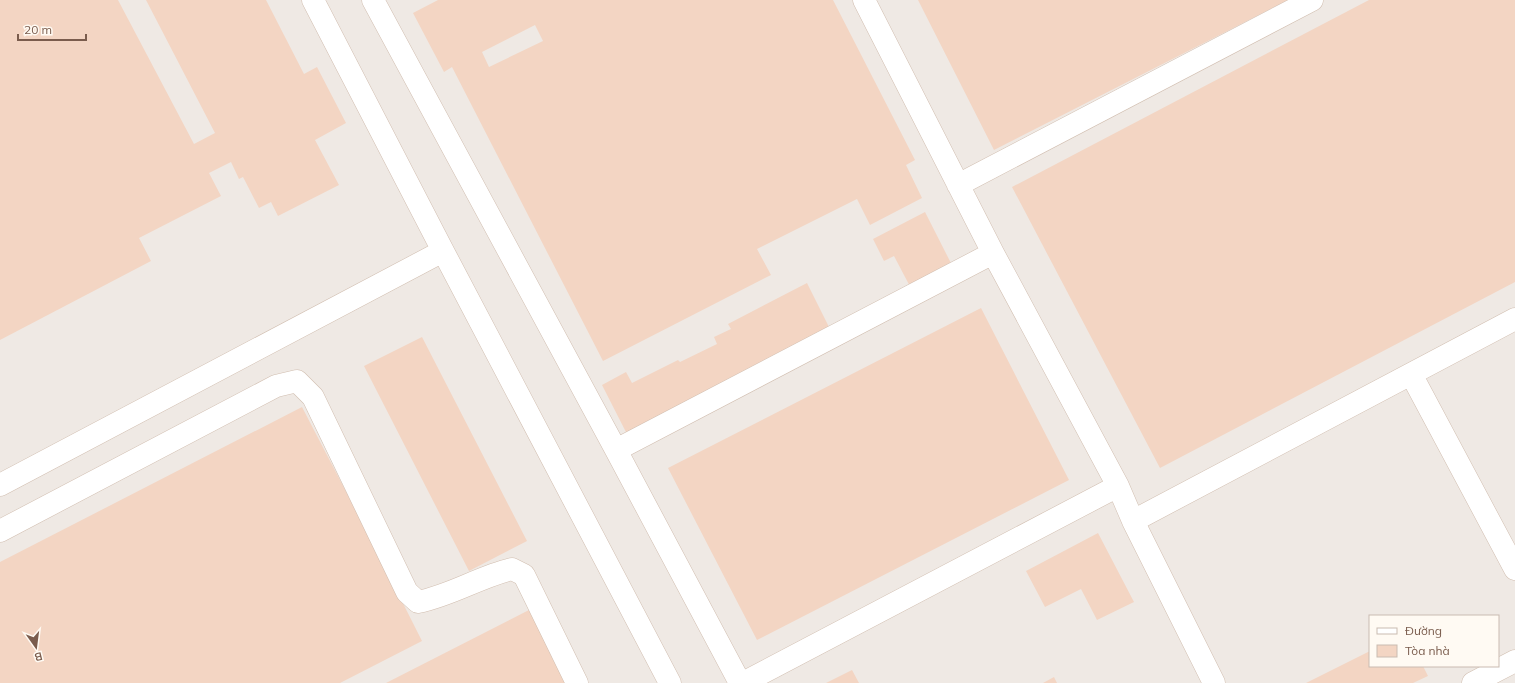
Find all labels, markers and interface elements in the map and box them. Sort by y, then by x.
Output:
scale bar [18,16,86,42]
text: 20 m [24,22,52,37]
legend [1369,615,1499,667]
text: Đường [1405,623,1442,638]
north arrow [16,627,56,667]
text: Tòa nhà [1405,643,1450,658]
text: B [33,649,44,665]

